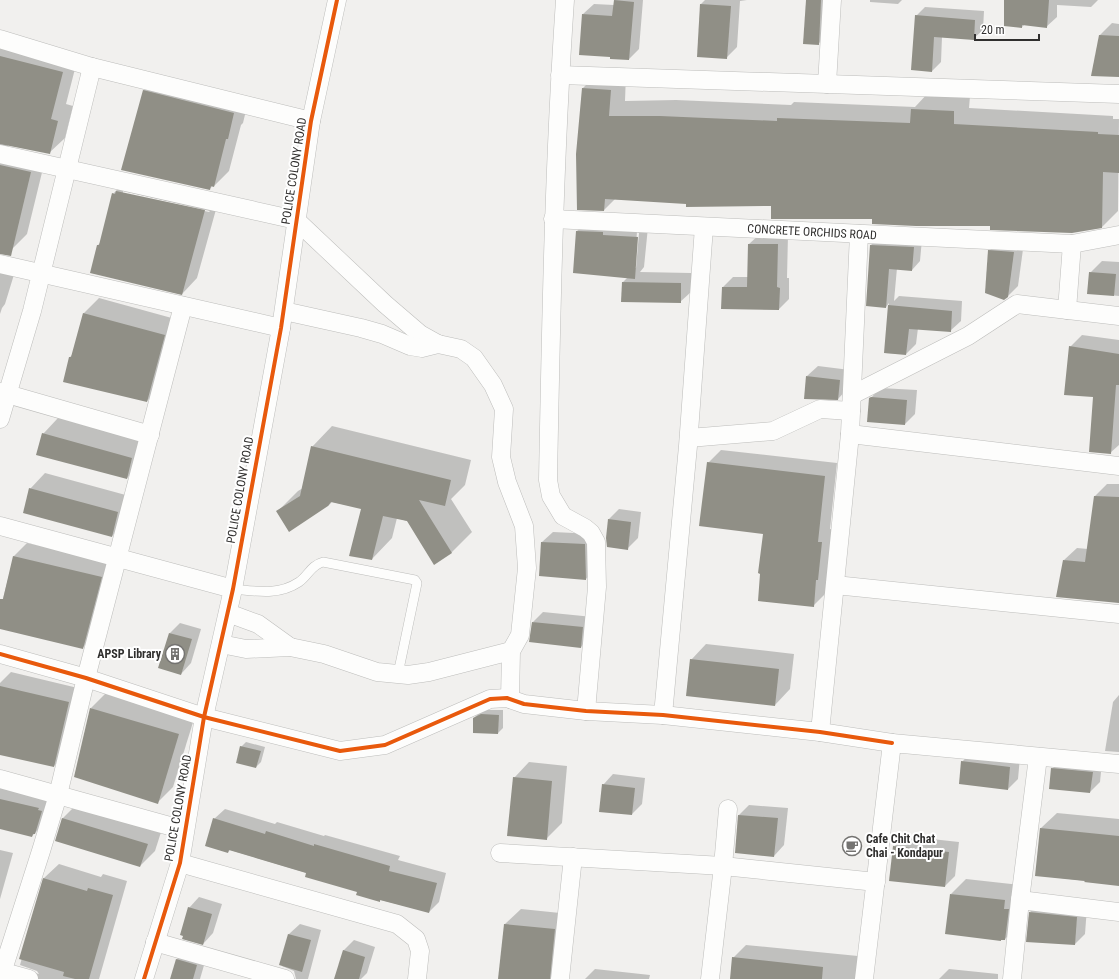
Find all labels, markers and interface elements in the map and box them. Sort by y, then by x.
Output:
scale bar [975,16,1039,42]
text: 20 m [981,23,1005,37]
street label: POLICE COLONY ROAD [279,116,309,226]
street label: CONCRETE ORCHIDS ROAD [747,222,877,242]
street label: POLICE COLONY ROAD [224,435,256,544]
building icon: APSP Library [164,643,186,665]
place label: APSP Library [97,647,162,661]
street label: POLICE COLONY ROAD [162,753,194,862]
place label: Cafe Chit Chat Chai - Kondapur [866,832,943,860]
cafe icon: Cafe Chit Chat Chai - Kondapur [841,835,863,857]

